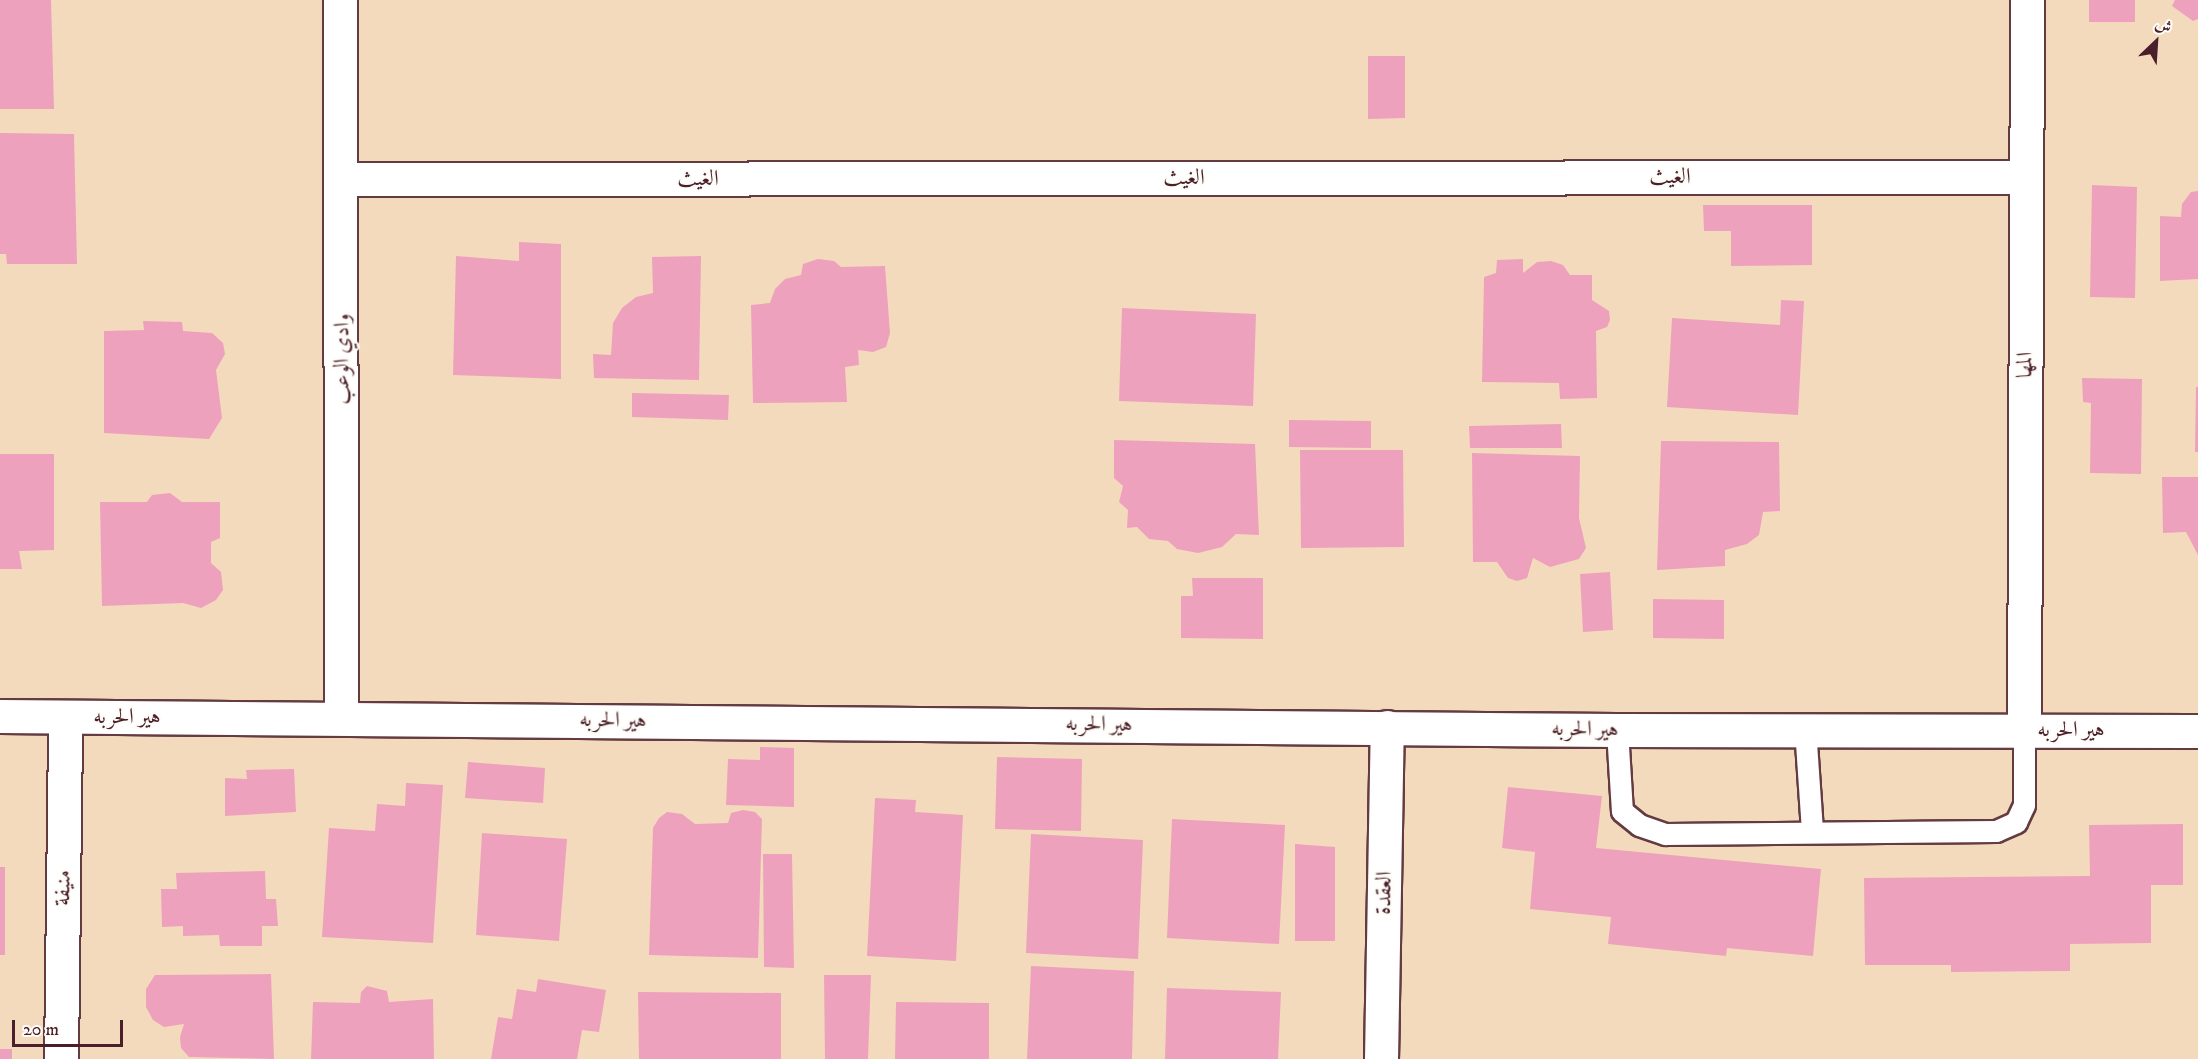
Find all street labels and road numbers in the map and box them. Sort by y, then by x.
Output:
street label: الغيث [1649,164,1691,190]
street label: الغيث [1163,165,1205,191]
street label: الغيث [677,166,719,192]
street label: وادي الوعب [329,313,355,405]
street label: المها [2012,352,2038,378]
street label: هير الحربه [93,704,161,730]
street label: هير الحربه [579,706,647,734]
street label: هير الحربه [1065,710,1133,738]
street label: هير الحربه [1551,715,1619,743]
street label: هير الحربه [2037,717,2105,743]
street label: منيفة [49,870,77,906]
street label: العقدة [1370,871,1398,915]

